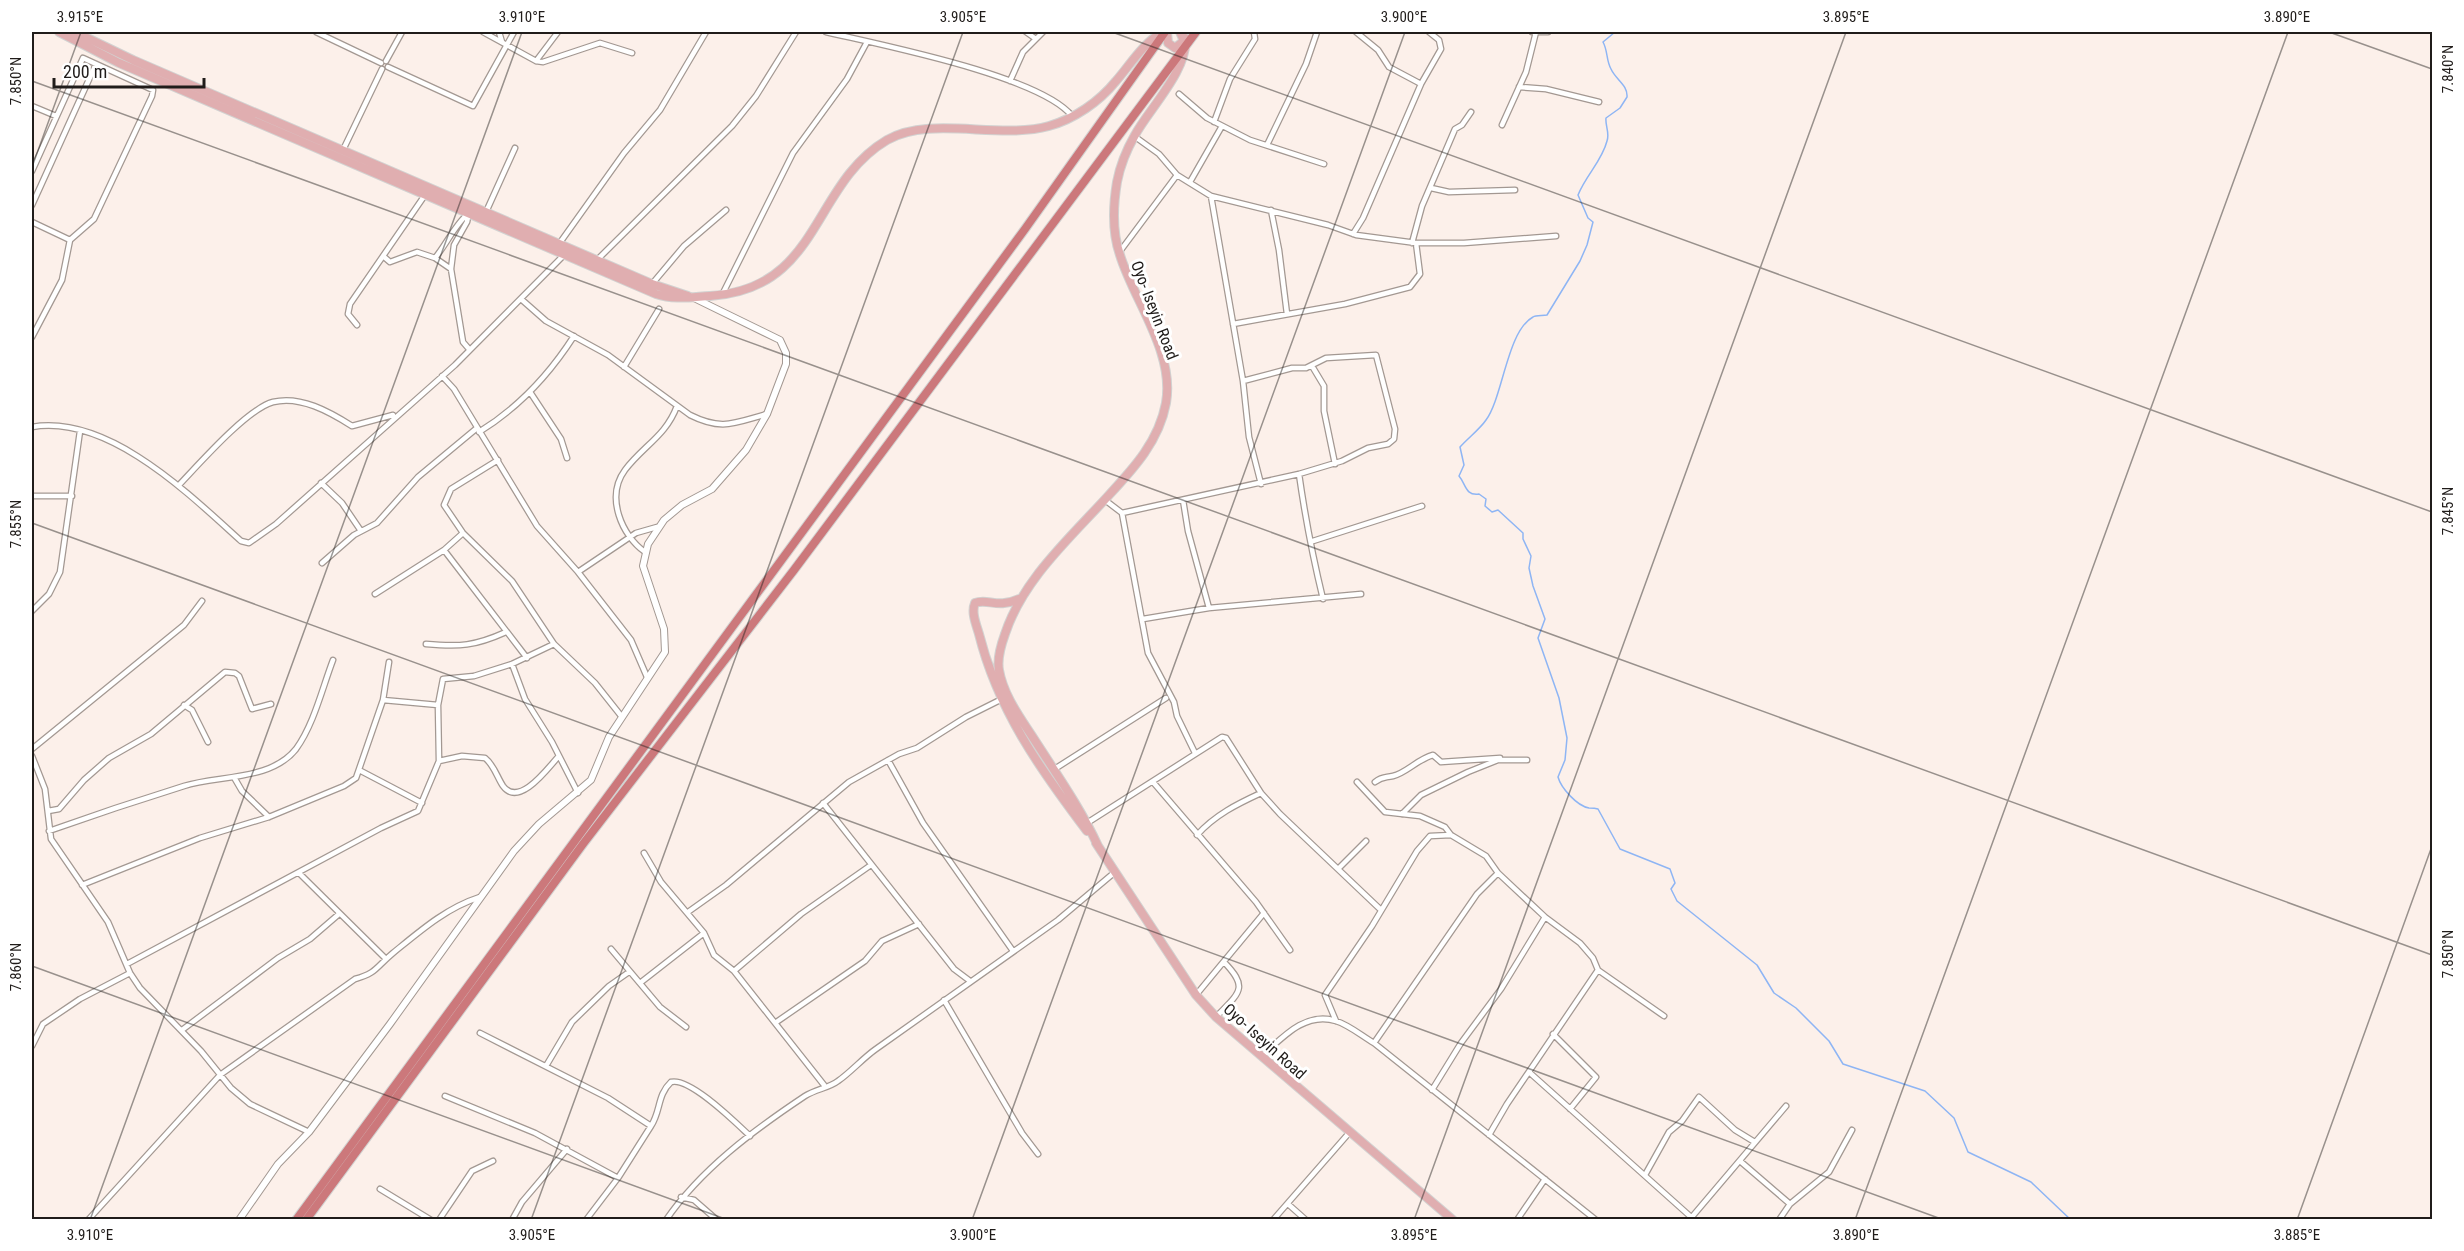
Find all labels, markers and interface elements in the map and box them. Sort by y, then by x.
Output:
text: 3.915°E [57,8,103,26]
text: 3.910°E [499,8,545,26]
text: 3.905°E [940,8,986,26]
text: 3.900°E [1381,8,1427,26]
text: 3.895°E [1823,8,1869,26]
text: 3.890°E [2264,8,2310,26]
text: 7.840°N [2439,45,2457,93]
scale bar [54,51,204,89]
text: 7.850°N [7,57,25,105]
text: 200 m [63,61,107,82]
street label: Oyo- Iseyin Road [1127,258,1182,362]
text: 7.845°N [2439,487,2457,535]
text: 7.855°N [7,500,25,548]
text: 7.850°N [2439,930,2457,978]
text: 7.860°N [7,943,25,991]
street label: Oyo- Iseyin Road [1220,999,1310,1083]
text: 3.910°E [67,1226,113,1244]
text: 3.905°E [509,1226,555,1244]
text: 3.900°E [950,1226,996,1244]
text: 3.895°E [1391,1226,1437,1244]
text: 3.890°E [1833,1226,1879,1244]
text: 3.885°E [2274,1226,2320,1244]

